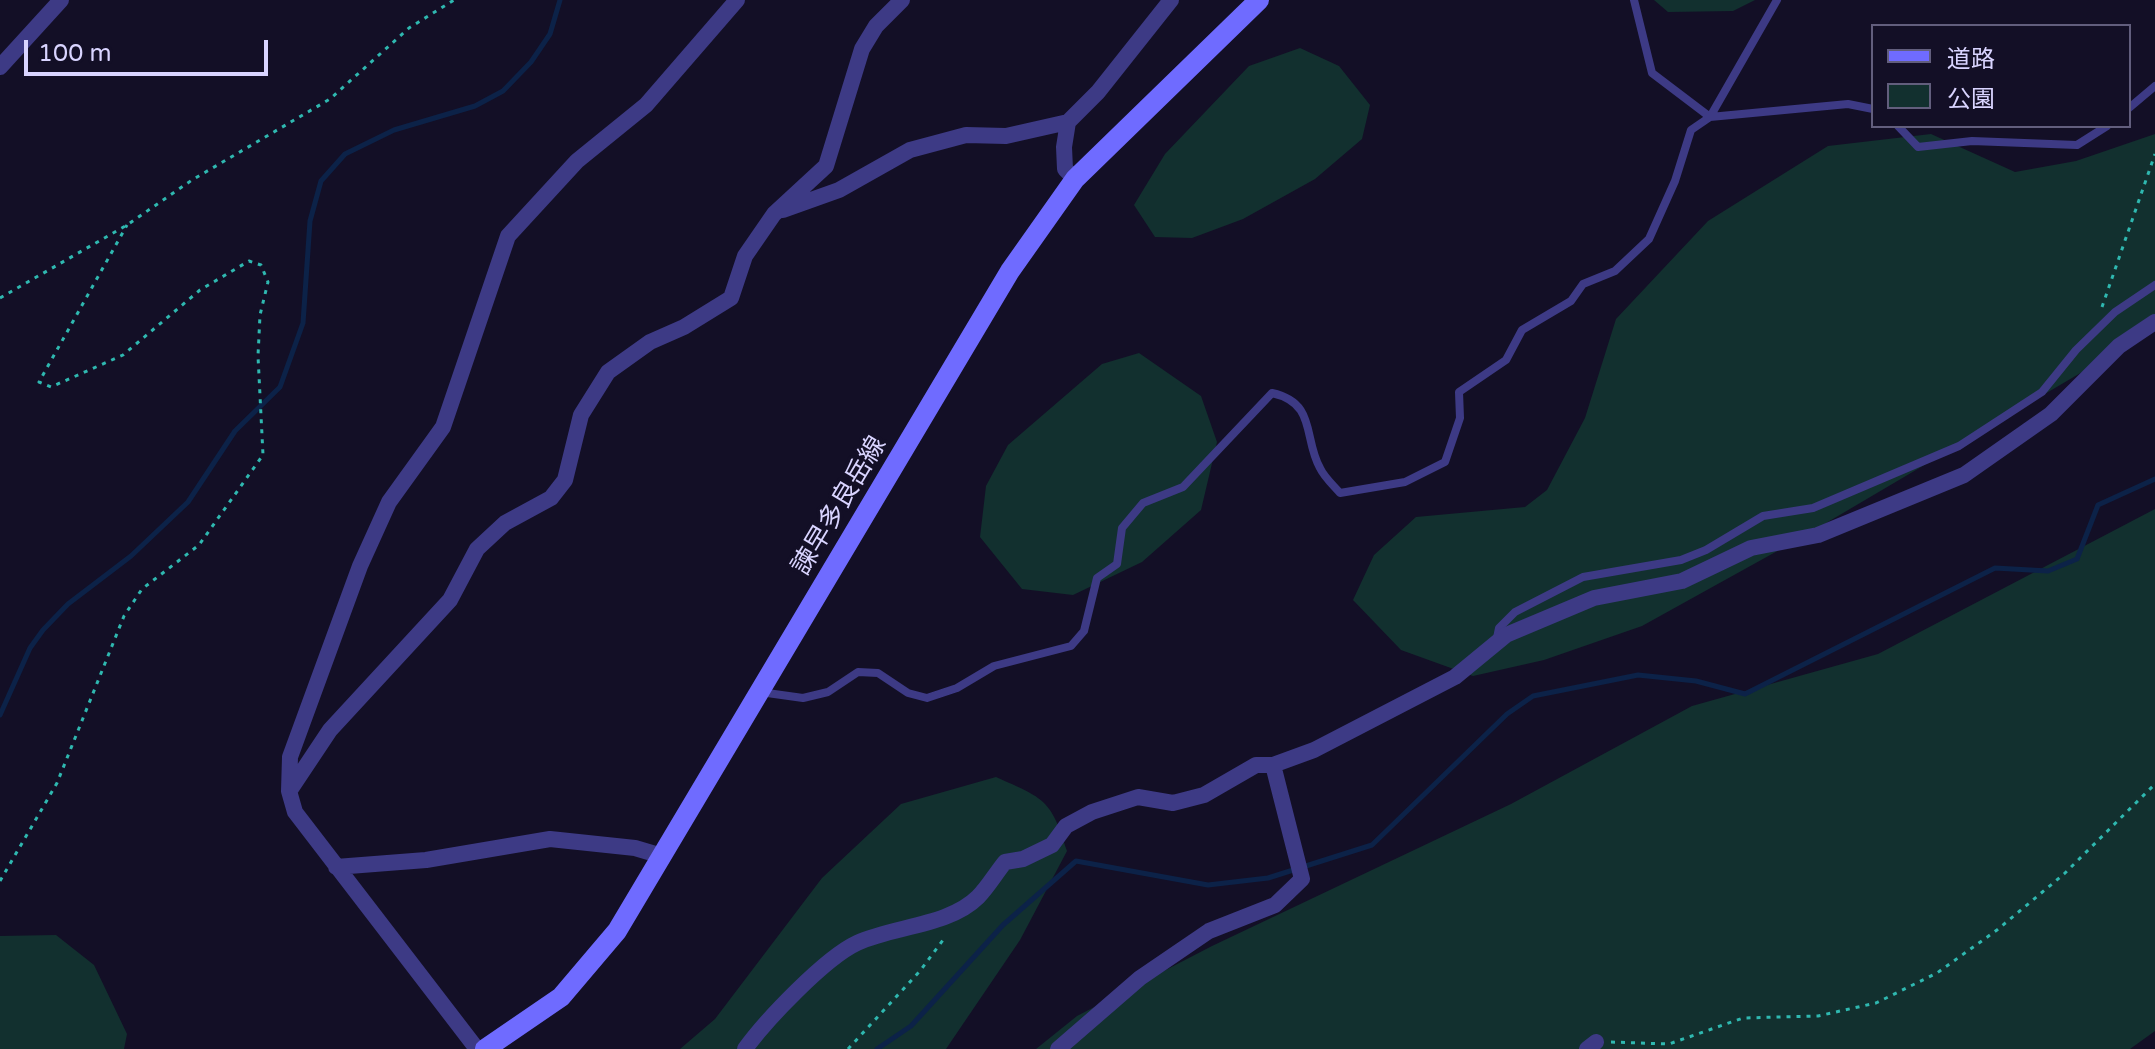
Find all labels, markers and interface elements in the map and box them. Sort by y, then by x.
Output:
scale bar [28,24,272,74]
legend [1871,24,2131,128]
text: 100 m [38,39,112,68]
text: 道路 [1947,45,1995,74]
text: 公園 [1947,85,1995,114]
street label: 諫早多良岳線 [786,431,894,581]

